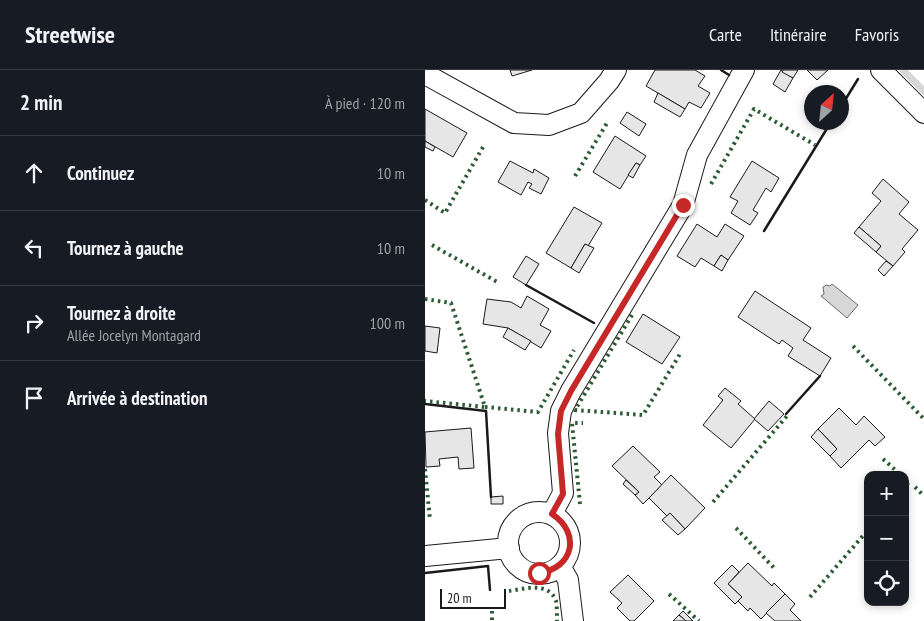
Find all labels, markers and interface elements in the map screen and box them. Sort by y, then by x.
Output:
text: Streetwise [25,19,115,50]
text: Carte [709,23,742,46]
text: Itinéraire [770,23,827,46]
text: Favoris [855,23,899,46]
north arrow [804,85,849,130]
text: 2 min [20,89,62,116]
text: À pied · 120 m [325,93,405,113]
icon: ahead [20,159,48,187]
text: Continuez [67,161,134,185]
text: 10 m [377,163,405,183]
route end [672,194,695,217]
icon: left [20,234,48,262]
text: Tournez à gauche [67,236,184,260]
text: 10 m [377,238,405,258]
text: Tournez à droite [67,301,176,325]
icon: right [20,309,48,337]
text: 100 m [370,313,405,333]
text: Allée Jocelyn Montagard [67,325,201,345]
icon: arrive [20,384,48,412]
text: Arrivée à destination [67,386,208,410]
map controls [864,471,909,606]
button: + [864,471,909,516]
button: − [864,516,909,561]
button: locate [864,561,909,606]
route start [528,562,551,585]
scale bar [440,586,506,609]
text: 20 m [447,589,472,607]

